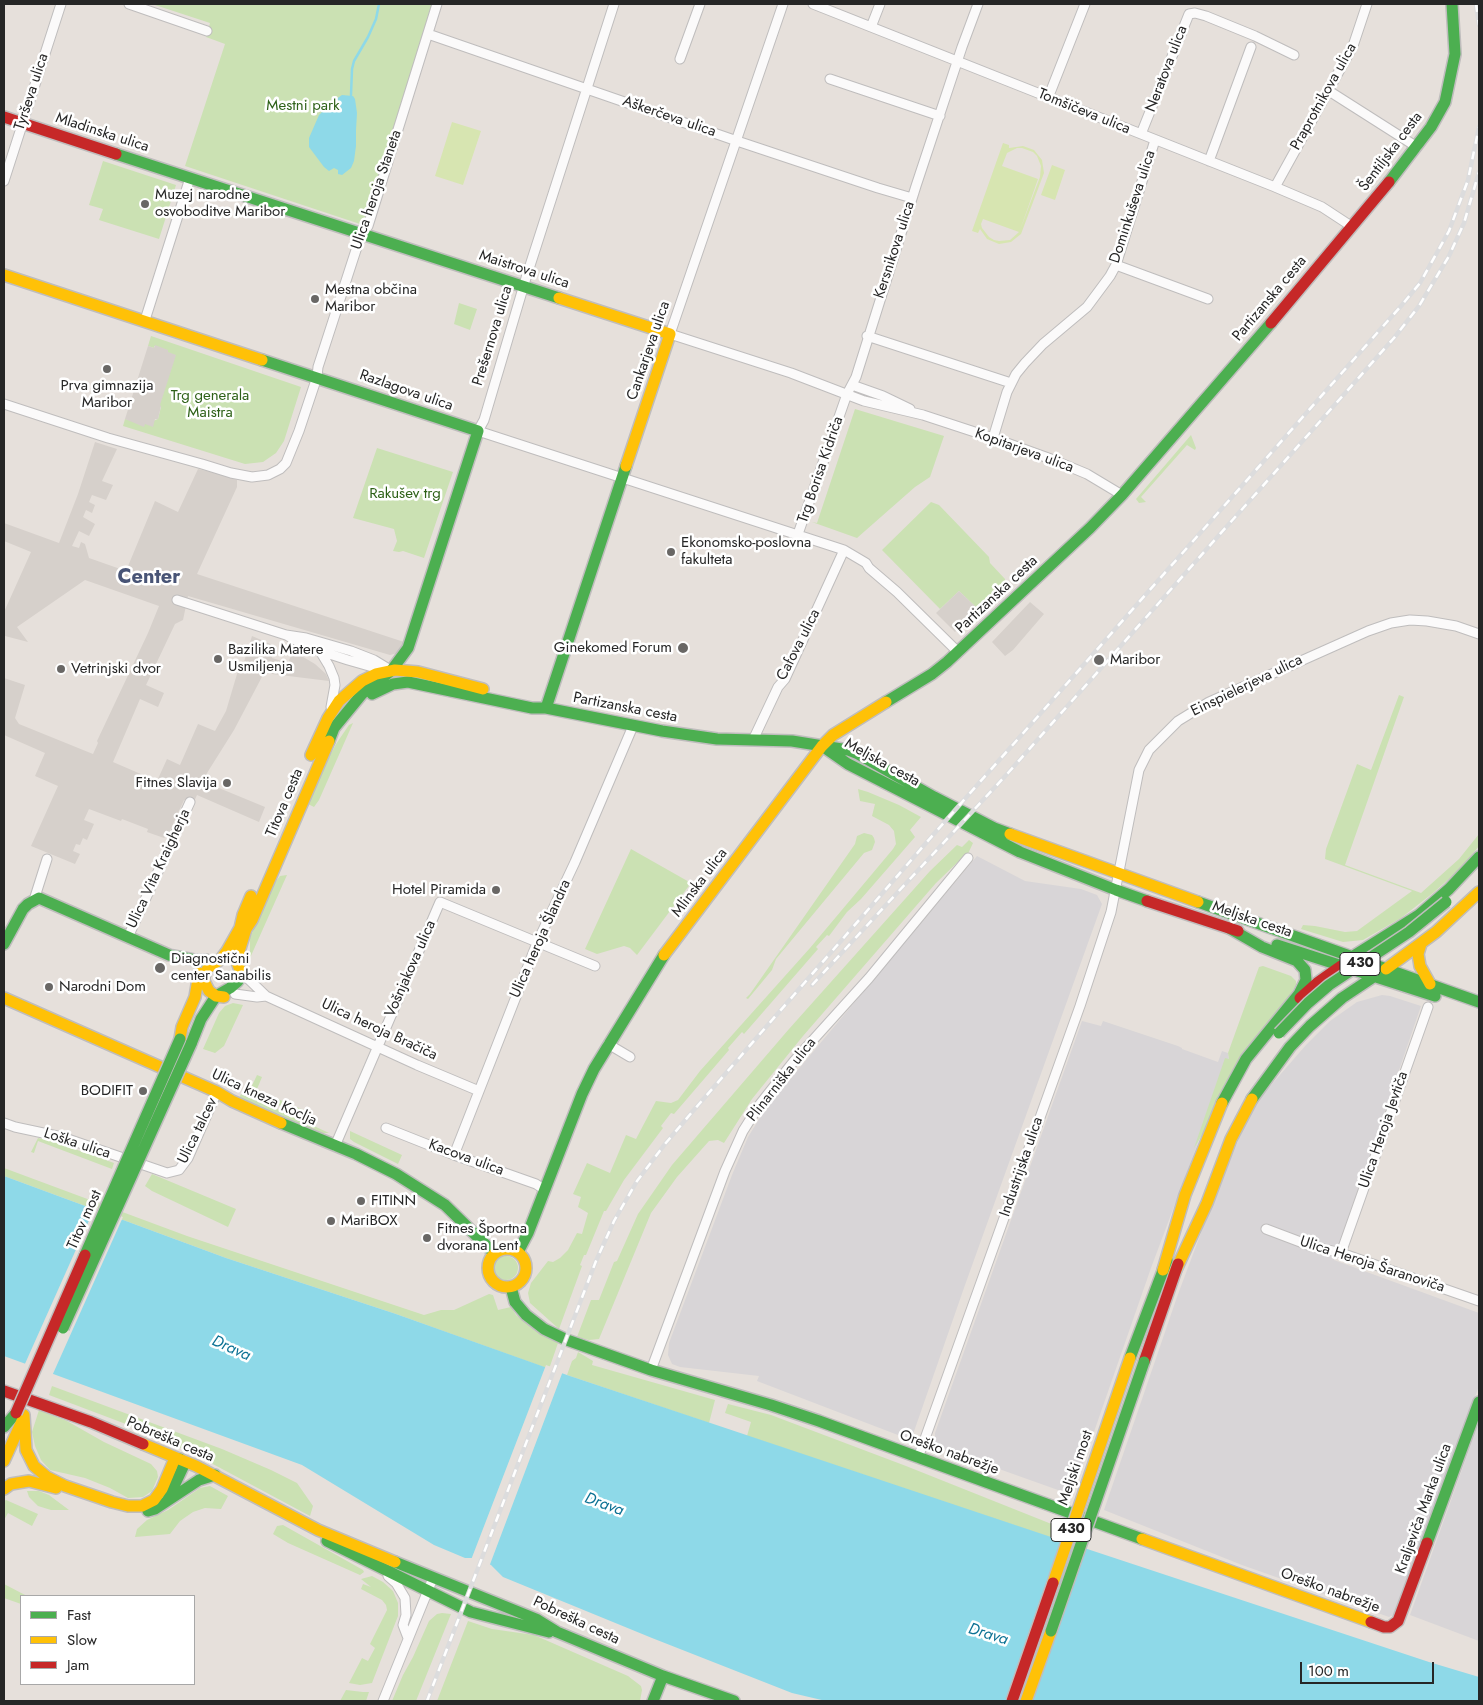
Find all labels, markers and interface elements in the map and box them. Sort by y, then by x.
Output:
street label: Neratova ulica [1142,23,1192,115]
street label: Praprotnikova ulica [1287,40,1361,154]
street label: Tyrševa ulica [11,51,53,133]
street label: Tomšičeva ulica [1035,85,1133,139]
street label: Aškerčeva ulica [620,93,718,141]
park label: Mestni park [266,97,340,115]
street label: Mladinska ulica [53,109,151,157]
street label: Šentiljska cesta [1355,109,1427,195]
street label: Ulica heroja Staneta [348,128,406,252]
street label: Dominkuševa ulica [1106,148,1160,266]
place label: Muzej narodne osvoboditve Maribor [155,186,285,221]
marker: Muzej narodne osvoboditve Maribor [139,198,151,210]
street label: Kersnikova ulica [871,199,919,301]
street label: Maistrova ulica [477,247,571,293]
street label: Partizanska cesta [1229,253,1311,345]
place label: Mestna občina Maribor [325,281,417,316]
street label: Prešernova ulica [469,284,517,388]
marker: Mestna občina Maribor [309,293,321,305]
street label: Cankarjeva ulica [624,299,674,403]
marker: Prva gimnazija Maribor [101,363,113,375]
street label: Razlagova ulica [357,367,455,415]
place label: Prva gimnazija Maribor [61,377,153,412]
park label: Trg generala Maistra [171,387,249,422]
street label: Trg Borisa Kidriča [794,414,848,526]
street label: Kopitarjeva ulica [972,425,1076,477]
park label: Rakušev trg [369,485,441,503]
place label: Ekonomsko-poslovna fakulteta [681,534,811,569]
marker: Ekonomsko-poslovna fakulteta [665,546,677,558]
street label: Partizanska cesta [952,552,1042,638]
district label: Center [117,566,181,590]
street label: Cafova ulica [773,606,825,684]
place label: Ginekomed Forum [554,639,672,657]
place label: Bazilika Matere Usmiljenja [228,641,323,676]
marker: Ginekomed Forum [676,641,690,655]
place label: Maribor [1110,651,1160,669]
street label: Einspielerjeva ulica [1188,651,1306,721]
marker: Bazilika Matere Usmiljenja [212,653,224,665]
marker: Maribor [1092,653,1106,667]
place label: Vetrinjski dvor [71,660,161,678]
marker: Vetrinjski dvor [55,663,67,675]
street label: Partizanska cesta [571,689,679,727]
street label: Meljska cesta [841,735,923,791]
street label: Titova cesta [263,766,307,840]
place label: Fitnes Slavija [136,774,217,792]
marker: Fitnes Slavija [221,777,233,789]
street label: Ulica Vita Kraigherja [123,806,195,932]
street label: Mlinska ulica [668,845,732,921]
street label: Ulica heroja Šlandra [507,877,575,1001]
place label: Hotel Piramida [392,881,486,899]
marker: Hotel Piramida [490,884,502,896]
street label: Meljska cesta [1210,898,1294,942]
street label: Vošnjakova ulica [382,918,440,1020]
place label: Diagnostični center Sanabilis [171,950,271,985]
road number: 430 [1340,952,1380,976]
marker: Diagnostični center Sanabilis [153,961,167,975]
place label: Narodni Dom [59,978,146,996]
marker: Narodni Dom [43,981,55,993]
street label: Ulica heroja Bračiča [318,995,440,1065]
street label: Plinarniška ulica [744,1034,820,1126]
street label: Ulica kneza Koclja [209,1066,319,1130]
street label: Ulica Heroja Jevtiča [1356,1069,1412,1191]
place label: BODIFIT [81,1082,133,1100]
marker: BODIFIT [137,1085,149,1097]
street label: Ulica talcev [174,1095,222,1167]
street label: Industrijska ulica [996,1115,1048,1219]
street label: Loška ulica [41,1125,113,1163]
street label: Kacova ulica [426,1136,506,1180]
street label: Titov most [64,1188,106,1252]
place label: FITINN [371,1192,416,1210]
marker: FITINN [355,1195,367,1207]
place label: MariBOX [341,1212,398,1230]
marker: MariBOX [325,1215,337,1227]
place label: Fitnes Športna dvorana Lent [437,1220,527,1255]
marker: Fitnes Športna dvorana Lent [421,1232,433,1244]
street label: Ulica Heroja Šaranoviča [1297,1233,1447,1297]
water label: Drava [209,1332,253,1366]
street label: Pobreška cesta [124,1413,216,1467]
street label: Oreško nabrežje [897,1427,1001,1479]
street label: Meljski most [1055,1428,1097,1508]
street label: Kraljeviča Marka ulica [1392,1441,1456,1577]
water label: Drava [582,1489,626,1521]
road number: 430 [1051,1518,1091,1542]
street label: Oreško nabrežje [1278,1565,1382,1617]
street label: Pobreška cesta [530,1593,622,1649]
legend [20,1595,195,1685]
text: Fast [67,1604,91,1626]
water label: Drava [966,1620,1010,1650]
text: Slow [67,1629,97,1651]
scale bar [1303,1652,1437,1684]
text: Jam [67,1654,90,1676]
text: 100 m [1308,1660,1349,1682]

